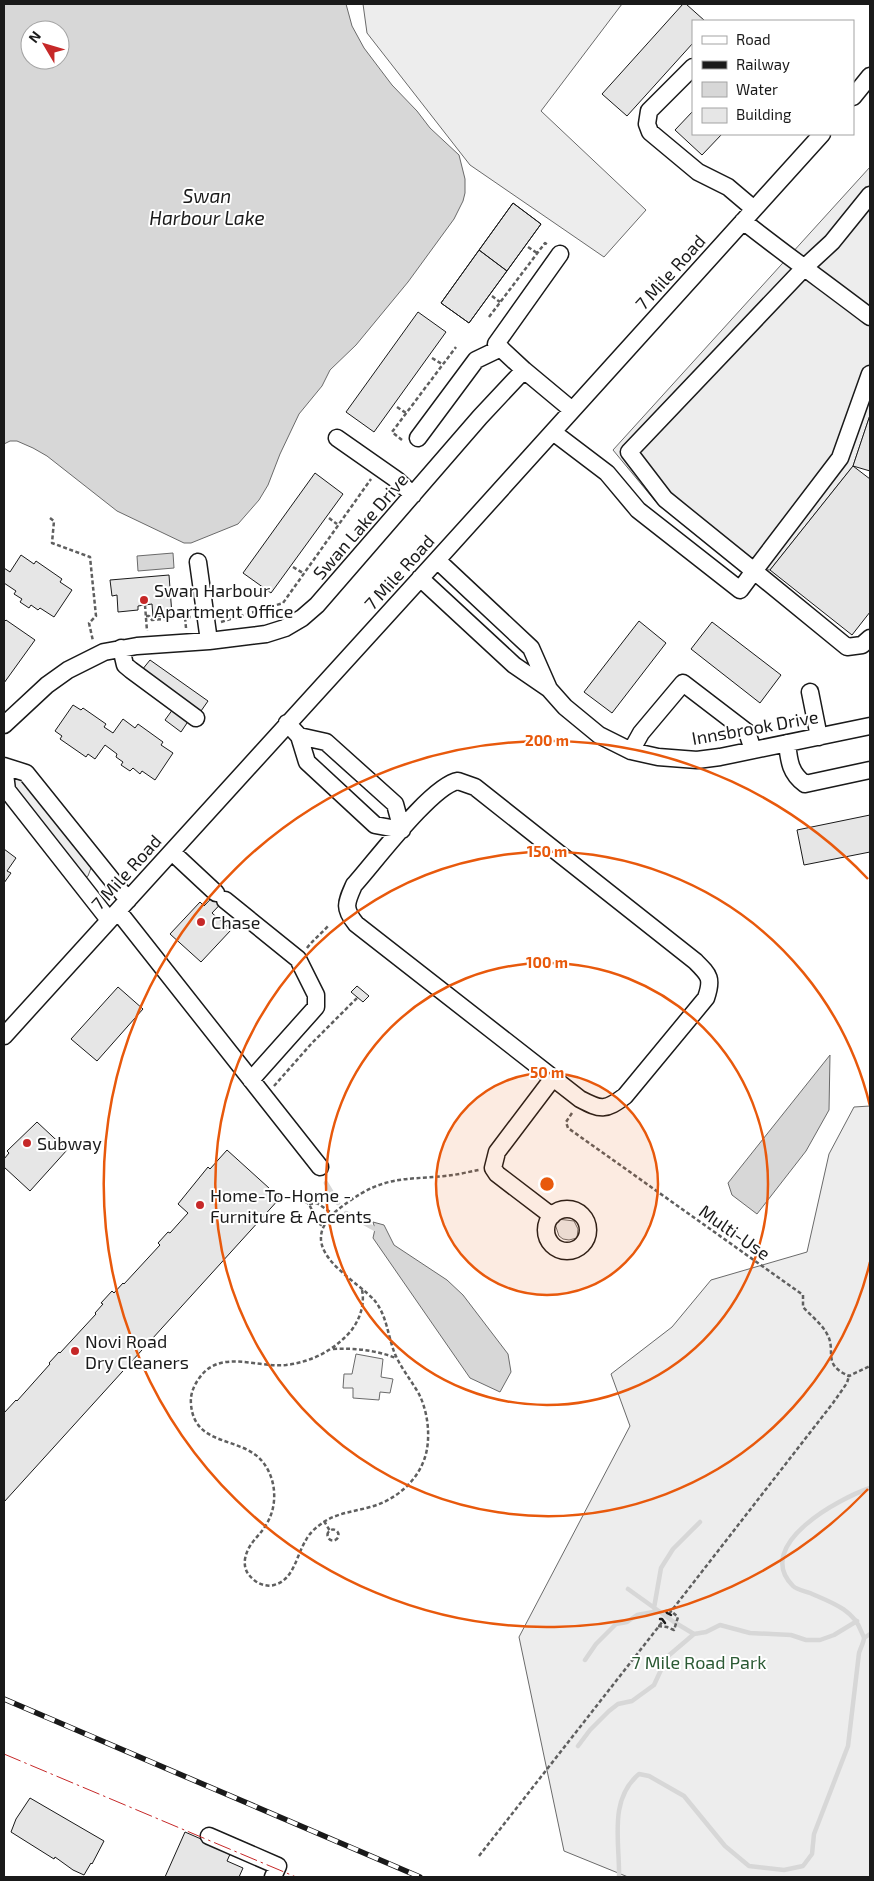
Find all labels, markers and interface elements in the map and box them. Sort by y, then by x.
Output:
north arrow [20,20,70,70]
legend [692,20,854,135]
text: N [25,27,44,46]
text: Road [736,30,771,48]
text: Railway [736,55,790,73]
text: Water [736,80,778,98]
text: Building [736,105,792,123]
water label: Swan Harbour Lake [149,184,265,229]
street label: 7 Mile Road [630,230,710,314]
street label: Swan Lake Drive [308,468,412,584]
street label: 7 Mile Road [359,530,439,614]
place label: Swan Harbour Apartment Office [154,579,293,622]
marker: Swan Harbour Apartment Office [138,594,150,606]
street label: Innsbrook Drive [690,705,820,749]
text: 200 m [525,731,569,749]
street label: 7 Mile Road [86,830,166,914]
text: 150 m [527,842,567,860]
place label: Chase [211,911,260,933]
marker: Chase [195,916,207,928]
text: 100 m [526,953,568,971]
text: 50 m [530,1063,564,1081]
place label: Subway [37,1132,102,1154]
marker: Subway [21,1137,33,1149]
centre of rings [538,1175,556,1193]
place label: Home-To-Home - Furniture & Accents [210,1184,372,1227]
marker: Home-To-Home - Furniture & Accents [194,1199,206,1211]
street label: Multi-Use [695,1200,775,1264]
place label: Novi Road Dry Cleaners [85,1330,189,1373]
marker: Novi Road Dry Cleaners [69,1345,81,1357]
park label: 7 Mile Road Park [632,1651,766,1673]

